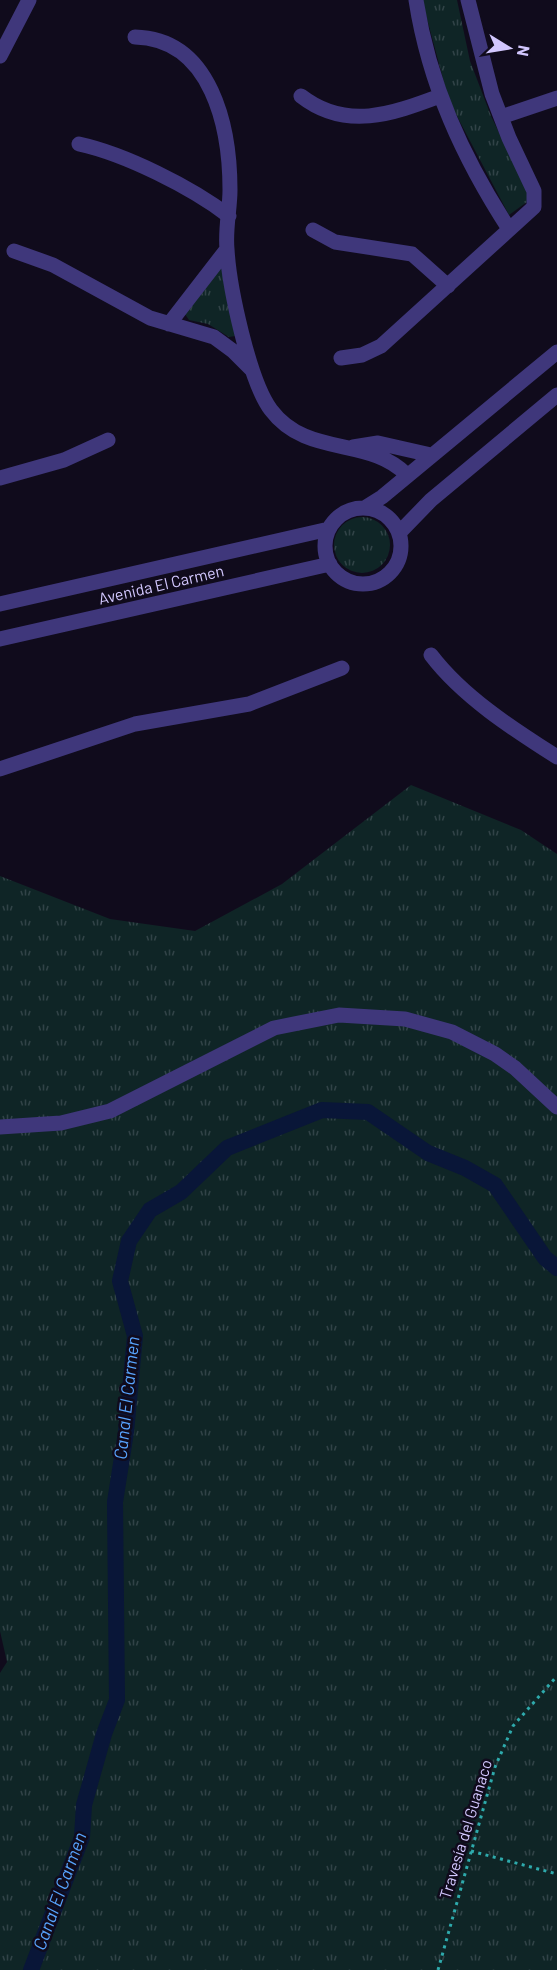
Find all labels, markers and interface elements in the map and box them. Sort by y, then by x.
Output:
north arrow [479,18,539,78]
text: N [514,44,535,58]
street label: Avenida El Carmen [96,560,226,608]
water label: Canal El Carmen [109,1335,143,1461]
street label: Travesía del Guanaco [435,1757,495,1901]
water label: Canal El Carmen [27,1829,91,1953]

